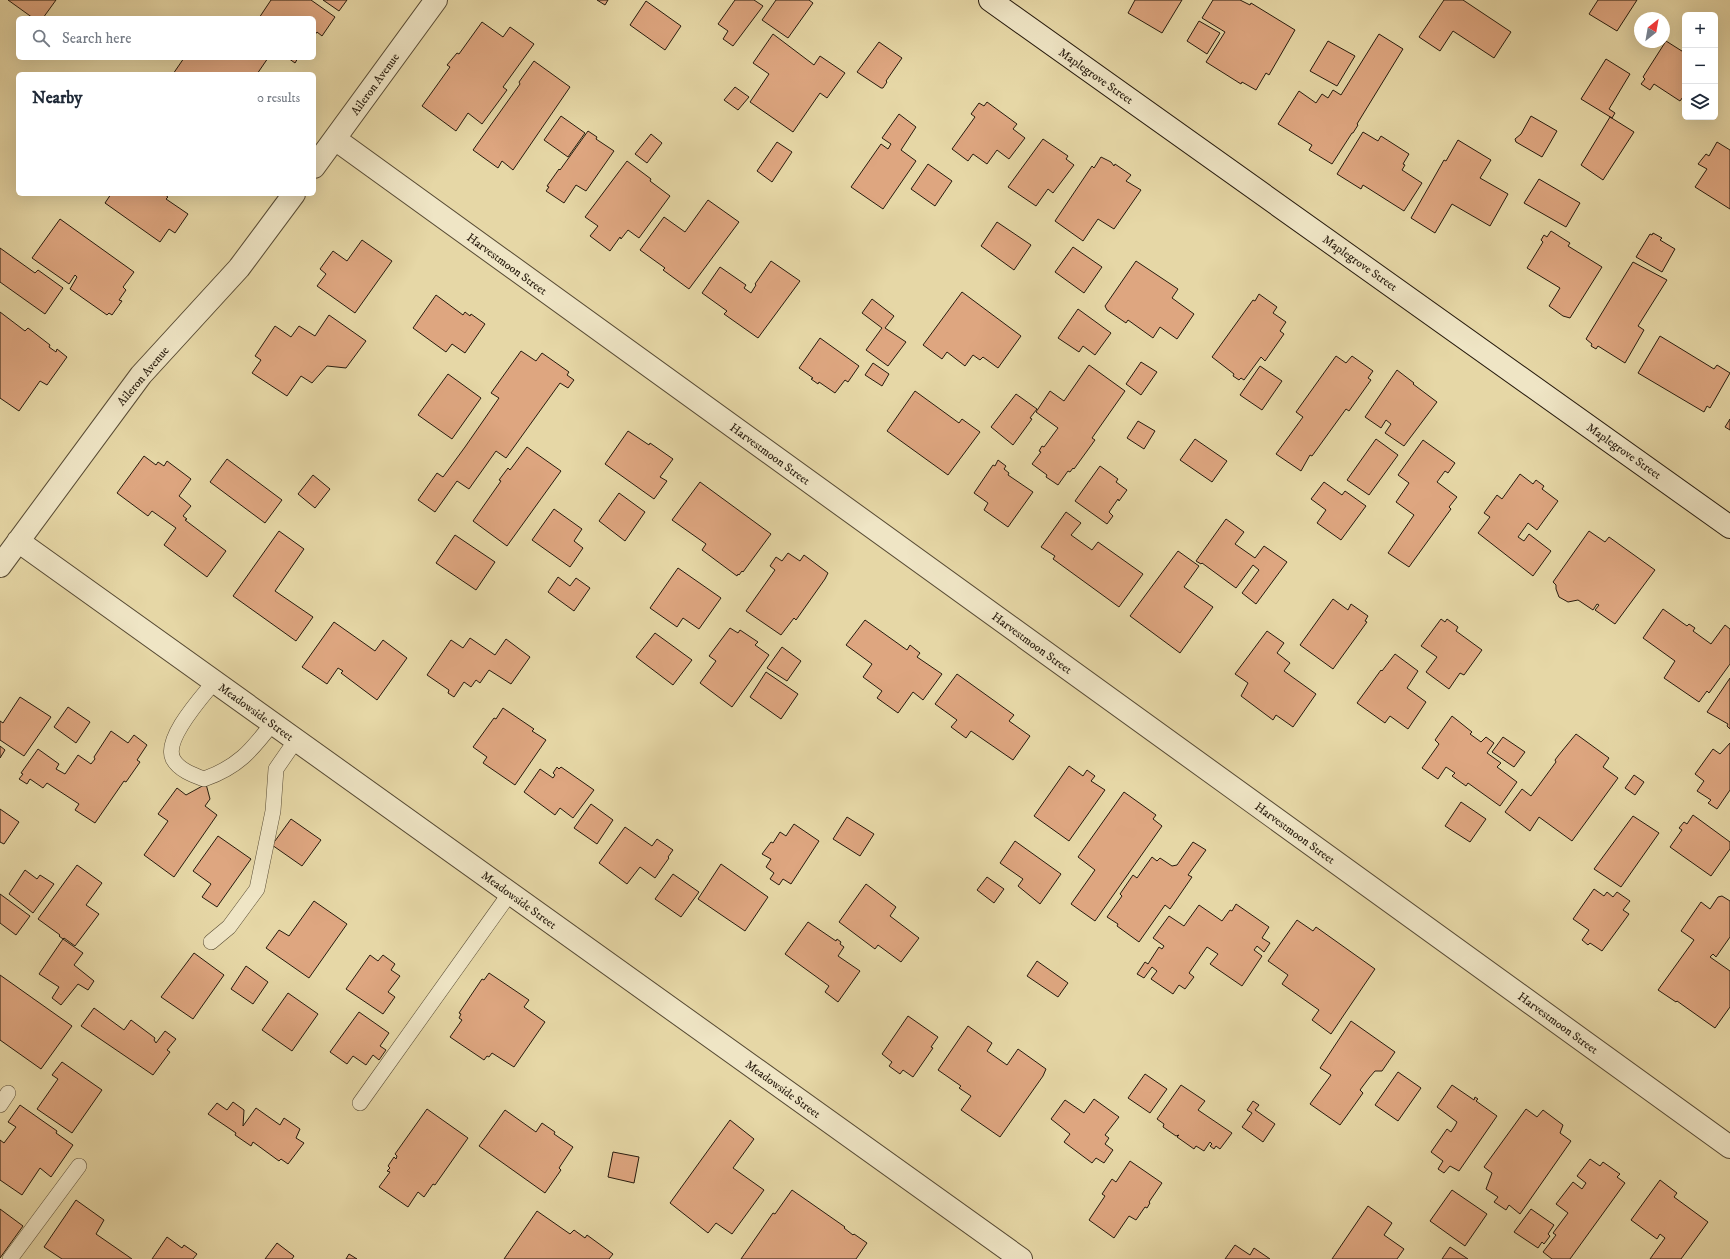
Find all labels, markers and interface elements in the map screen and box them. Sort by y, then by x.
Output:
north arrow [1634,12,1670,48]
map controls [1682,12,1718,120]
button: + [1682,12,1718,48]
search box [16,16,316,60]
icon: search [30,27,52,49]
text: Search here [62,29,131,48]
street label: Maplegrove Street [1055,45,1136,108]
button: − [1682,48,1718,84]
street label: Aileron Avenue [348,50,403,118]
button: layers [1682,84,1718,120]
text: Nearby [32,87,82,109]
text: 0 results [257,90,300,106]
street label: Harvestmoon Street [464,230,550,299]
street label: Maplegrove Street [1319,232,1400,295]
street label: Aileron Avenue [114,344,173,409]
street label: Harvestmoon Street [727,420,813,489]
street label: Maplegrove Street [1583,420,1664,483]
street label: Harvestmoon Street [989,609,1075,678]
street label: Meadowside Street [215,680,296,745]
street label: Harvestmoon Street [1252,799,1338,868]
street label: Meadowside Street [478,868,559,933]
street label: Harvestmoon Street [1515,989,1601,1058]
street label: Meadowside Street [742,1057,823,1122]

